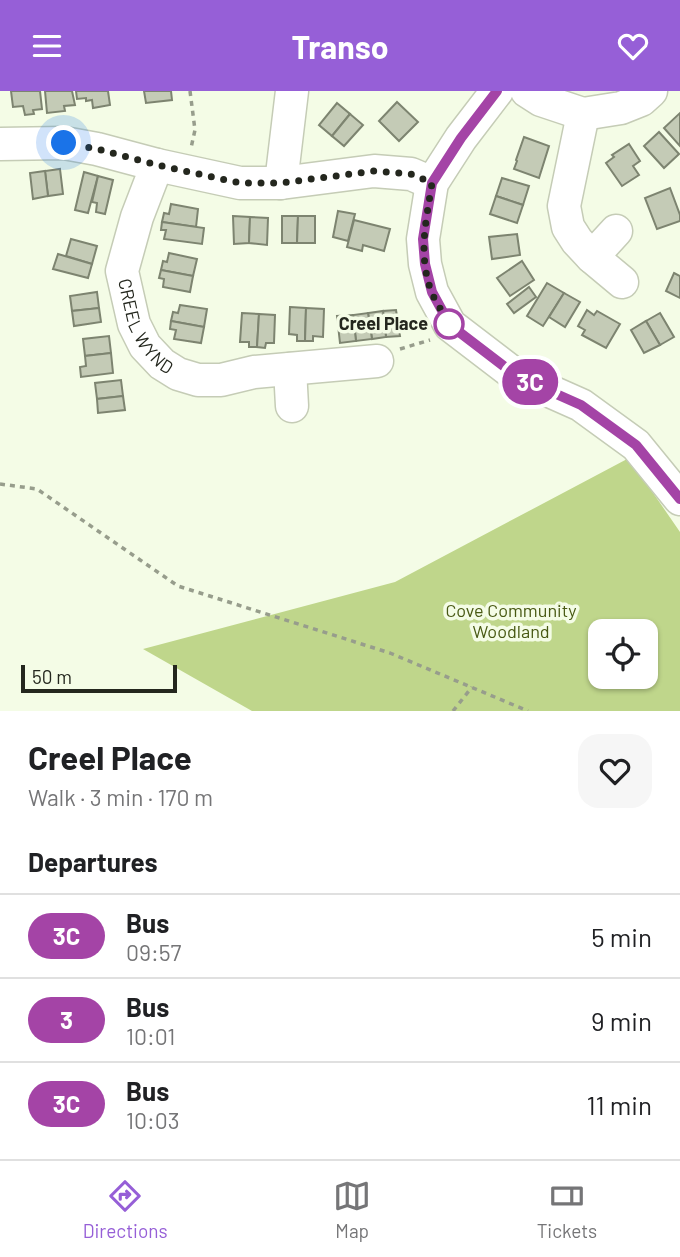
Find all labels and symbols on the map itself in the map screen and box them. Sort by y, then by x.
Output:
your location [46,125,81,160]
street label: CREEL WYND [114,276,177,378]
marker: Creel Place [434,309,464,339]
place label: Creel Place [339,312,428,334]
line badge: 3C [498,359,562,405]
park label: Cove Community Woodland [445,599,577,642]
scale bar [21,662,177,694]

